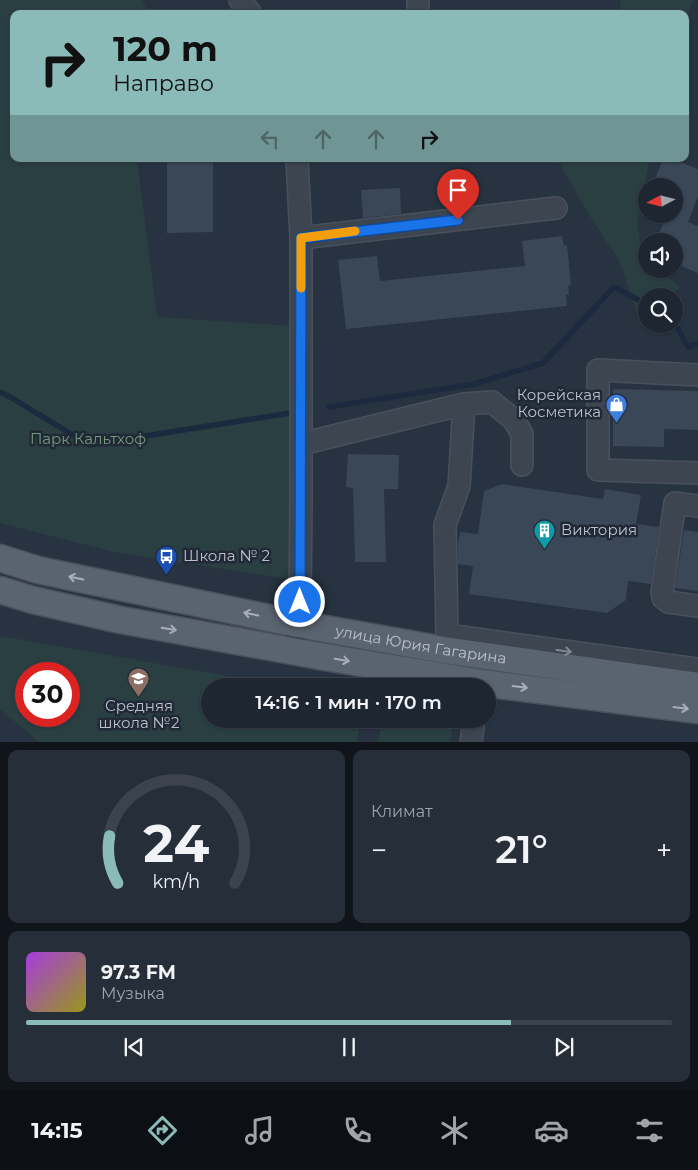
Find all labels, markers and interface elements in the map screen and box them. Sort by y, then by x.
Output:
text: 120 m [113,27,218,70]
icon: right [30,30,95,95]
text: Направо [113,70,214,97]
icon: left [256,125,284,153]
icon: ahead [309,125,337,153]
icon: ahead [362,125,390,153]
icon: right [415,125,443,153]
pin [437,169,479,220]
icon: arrive [444,176,472,204]
north arrow [638,178,682,222]
map controls [638,178,683,333]
button: sound [638,233,683,278]
button: search [638,288,683,333]
place label: Корейская Косметика [517,385,601,421]
shop icon: Корейская Косметика [605,392,629,423]
park label: Парк Кальтхоф [30,429,146,448]
building icon: Виктория [533,518,557,549]
place label: Виктория [561,520,637,539]
bus stop icon: Школа № 2 [155,544,179,575]
place label: Школа № 2 [183,546,270,565]
one-way arrow [69,573,85,582]
position arrow [273,575,325,627]
one-way arrow [243,609,259,619]
street label: улица Юрия Гагарина [333,621,508,668]
one-way arrow [161,624,177,634]
one-way arrow [556,647,572,657]
one-way arrow [334,655,350,665]
speed limit sign: 30 [15,662,80,727]
school or university icon: Средняя школа №2 [127,666,151,697]
one-way arrow [511,683,527,693]
text: 14:16 · 1 мин · 170 m [255,691,442,714]
place label: Средняя школа №2 [99,696,179,732]
one-way arrow [673,703,689,713]
text: Климат [371,802,433,821]
text: 24 [144,812,210,875]
text: 21° [495,826,548,873]
text: − [371,833,387,867]
text: + [656,833,672,867]
text: km/h [153,871,200,892]
text: 97.3 FM [101,961,176,984]
text: Музыка [101,984,165,1003]
icon: previous [120,1033,148,1061]
icon: pause [335,1033,363,1061]
icon: next [550,1033,578,1061]
icon: directions [145,1113,180,1148]
icon: music [242,1113,277,1148]
icon: phone [340,1113,375,1148]
icon: climate [437,1113,472,1148]
icon: car [534,1113,569,1148]
icon: filters [632,1113,667,1148]
text: 14:15 [31,1117,83,1144]

